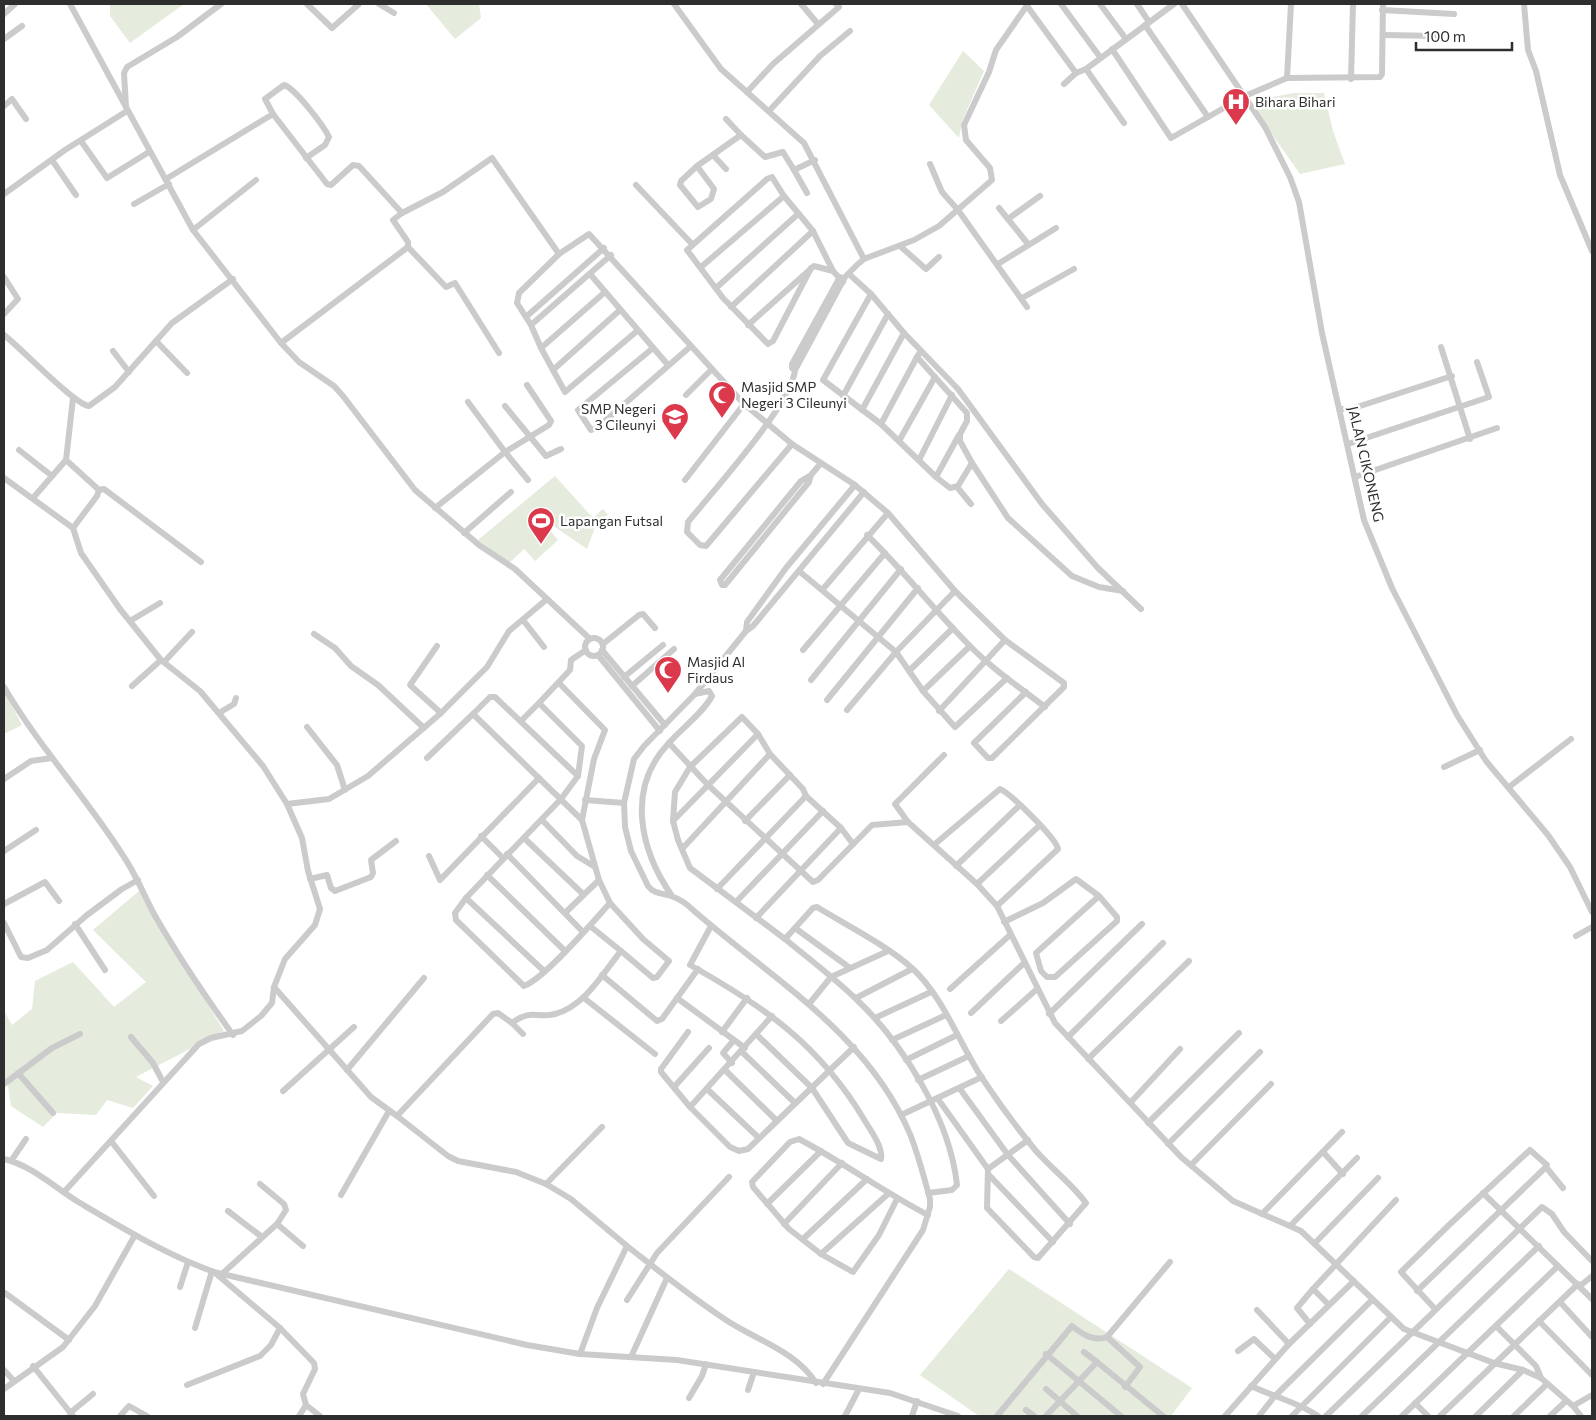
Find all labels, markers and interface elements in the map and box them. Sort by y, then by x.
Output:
scale bar [1416,20,1512,52]
text: 100 m [1424,27,1466,45]
hospital icon: Bihara Bihari [1221,87,1251,126]
place label: Bihara Bihari [1255,93,1336,110]
place label: Masjid SMP Negeri 3 Cileunyi [741,378,847,411]
mosque icon: Masjid SMP Negeri 3 Cileunyi [707,380,737,419]
place label: SMP Negeri 3 Cileunyi [581,400,656,433]
school or university icon: SMP Negeri 3 Cileunyi [660,402,690,441]
street label: JALAN CIKONENG [1345,404,1388,523]
sports icon: Lapangan Futsal [526,506,556,545]
place label: Lapangan Futsal [560,512,663,529]
place label: Masjid Al Firdaus [687,653,745,686]
mosque icon: Masjid Al Firdaus [653,655,683,694]

